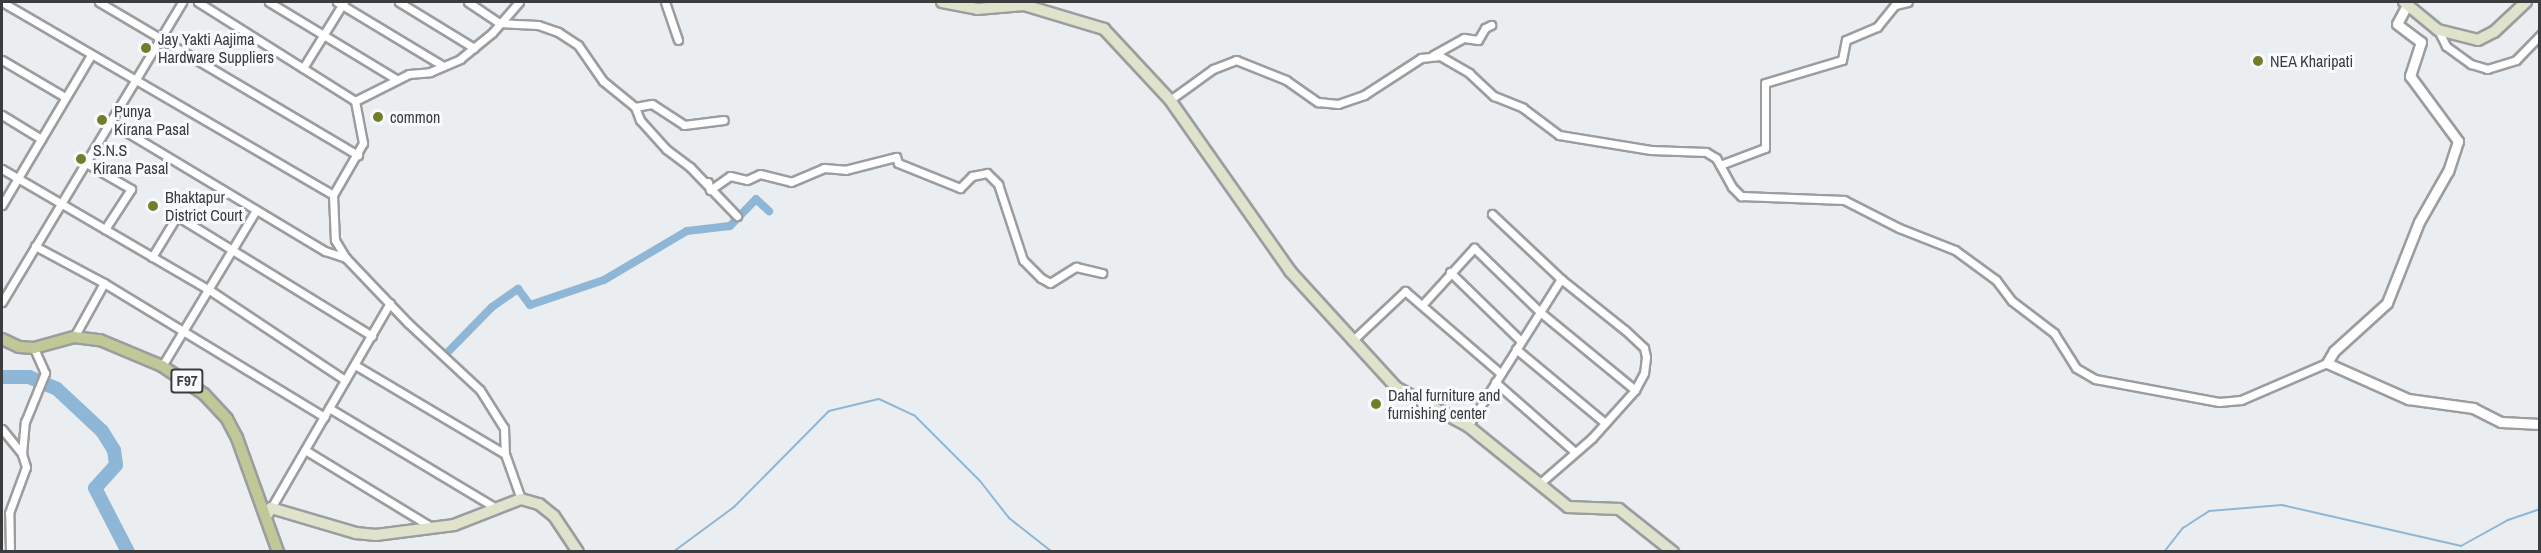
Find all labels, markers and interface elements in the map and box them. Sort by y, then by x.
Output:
place label: Jay Yakti Aajima Hardware Suppliers [158,29,274,67]
marker: Jay Yakti Aajima Hardware Suppliers [139,41,153,55]
place label: NEA Kharipati [2270,51,2354,71]
marker: NEA Kharipati [2251,54,2265,68]
place label: Punya Kirana Pasal [114,101,189,139]
place label: common [390,107,440,127]
marker: common [371,110,385,124]
marker: Punya Kirana Pasal [95,113,109,127]
place label: S.N.S Kirana Pasal [93,140,168,178]
marker: S.N.S Kirana Pasal [74,152,88,166]
place label: Bhaktapur District Court [165,187,242,225]
marker: Bhaktapur District Court [146,199,160,213]
road number: F97 [169,369,205,393]
place label: Dahal furniture and furnishing center [1388,385,1500,423]
marker: Dahal furniture and furnishing center [1369,397,1383,411]

